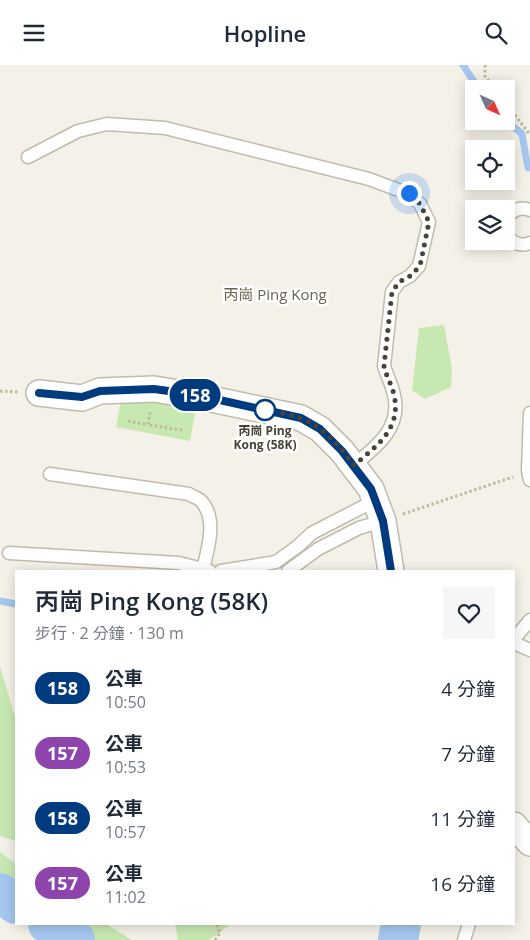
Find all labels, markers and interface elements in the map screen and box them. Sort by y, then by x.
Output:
text: Hopline [224,18,306,48]
icon: menu [20,19,48,47]
icon: search [482,19,510,47]
north arrow [465,80,515,130]
map controls [465,80,515,250]
button: locate [465,140,515,190]
your location [397,181,422,206]
button: layers [465,200,515,250]
district label: 丙崗 Ping Kong [223,284,327,304]
line badge: 158 [166,379,224,411]
text: 158 [180,383,210,407]
marker: 丙崗 Ping Kong (58K) [254,399,276,421]
place label: 丙崗 Ping Kong (58K) [233,422,297,453]
text: 丙崗 Ping Kong (58K) [35,584,268,617]
button: heart [443,587,495,639]
text: 步行 · 2 分鐘 · 130 m [35,622,184,644]
text: 公車 [105,665,143,691]
text: 158 [47,676,78,700]
text: 4 分鐘 [441,676,495,702]
text: 10:50 [105,691,146,713]
text: 公車 [105,730,143,756]
text: 157 [47,741,78,765]
text: 7 分鐘 [441,741,495,767]
text: 10:53 [105,756,146,778]
text: 公車 [105,795,143,821]
text: 158 [47,806,78,830]
text: 11 分鐘 [430,806,495,832]
text: 10:57 [105,821,146,843]
text: 公車 [105,860,143,886]
text: 157 [47,871,78,895]
text: 16 分鐘 [430,871,495,897]
text: 11:02 [105,886,146,908]

